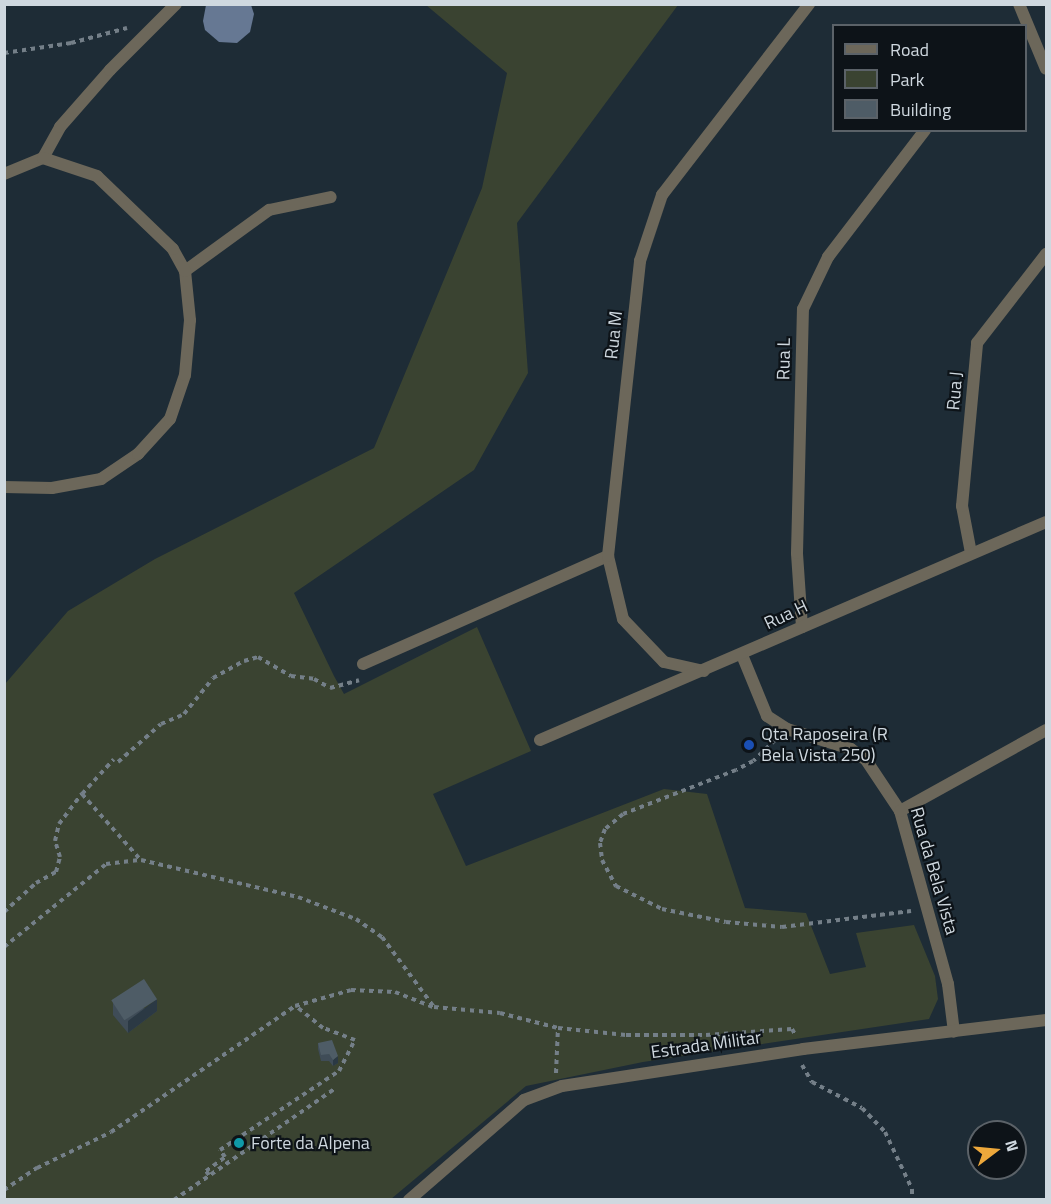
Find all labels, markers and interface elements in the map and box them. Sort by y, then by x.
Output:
legend [832,24,1027,132]
text: Road [890,36,929,63]
text: Park [890,66,924,93]
text: Building [890,96,951,123]
street label: Rua M [601,310,627,360]
street label: Rua L [773,338,795,380]
street label: Rua J [943,371,967,411]
street label: Rua H [761,596,811,634]
place label: Qta Raposeira (R Bela Vista 250) [761,724,888,766]
marker: Qta Raposeira (R Bela Vista 250) [742,738,756,752]
street label: Rua da Bela Vista [905,805,963,937]
street label: Estrada Militar [649,1027,763,1063]
north arrow [967,1120,1027,1180]
place label: Forte da Alpena [251,1132,370,1154]
marker: Forte da Alpena [232,1136,246,1150]
text: N [999,1137,1025,1154]

